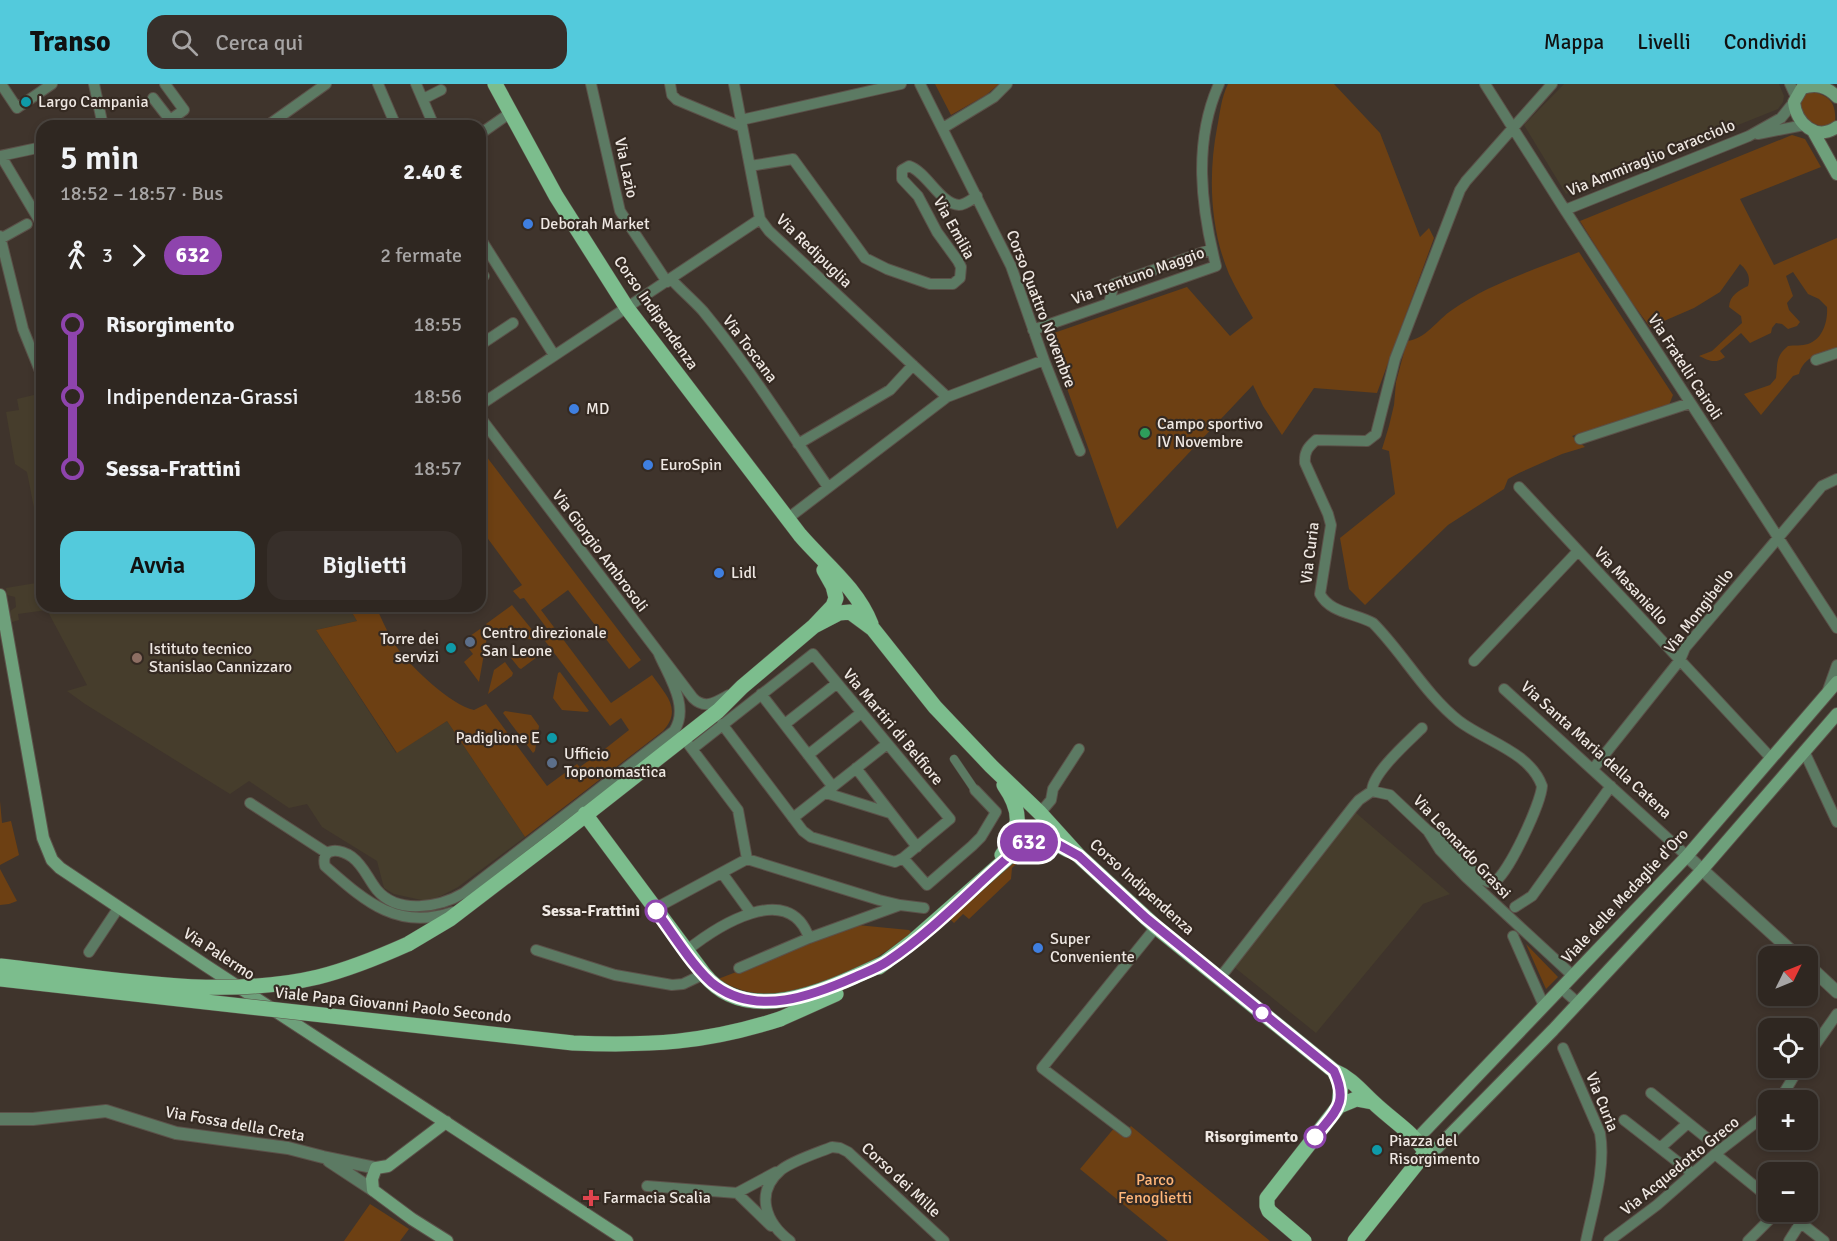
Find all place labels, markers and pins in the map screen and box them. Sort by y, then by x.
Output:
place label: Largo Campania [38,92,149,112]
marker: Largo Campania [19,95,33,109]
place label: Deborah Market [540,214,650,234]
marker: Deborah Market [521,217,535,231]
place label: MD [586,399,609,419]
marker: MD [567,402,581,416]
place label: Campo sportivo IV Novembre [1157,414,1263,452]
marker: Campo sportivo IV Novembre [1138,426,1152,440]
place label: EuroSpin [660,455,722,475]
marker: EuroSpin [641,458,655,472]
place label: Lidl [731,563,757,583]
marker: Lidl [712,566,726,580]
place label: Centro direzionale San Leone [482,623,607,661]
place label: Torre dei servizi [380,629,439,667]
marker: Centro direzionale San Leone [463,635,477,649]
place label: Istituto tecnico Stanislao Cannizzaro [149,639,292,677]
marker: Torre dei servizi [444,641,458,655]
marker: Istituto tecnico Stanislao Cannizzaro [130,651,144,665]
place label: Padiglione E [455,728,540,748]
marker: Padiglione E [545,731,559,745]
place label: Ufficio Toponomastica [564,744,666,782]
marker: Ufficio Toponomastica [545,756,559,770]
marker: Sessa-Frattini [645,900,667,922]
place label: Sessa-Frattini [542,901,640,921]
place label: Super Conveniente [1050,929,1135,967]
marker: Super Conveniente [1031,941,1045,955]
unlabelled marker [1253,1004,1271,1022]
marker: Risorgimento [1304,1126,1326,1148]
place label: Risorgimento [1205,1127,1298,1147]
place label: Piazza del Risorgimento [1389,1131,1480,1169]
marker: Piazza del Risorgimento [1370,1143,1384,1157]
place label: Farmacia Scalia [603,1188,711,1208]
marker: Farmacia Scalia [584,1191,598,1205]

